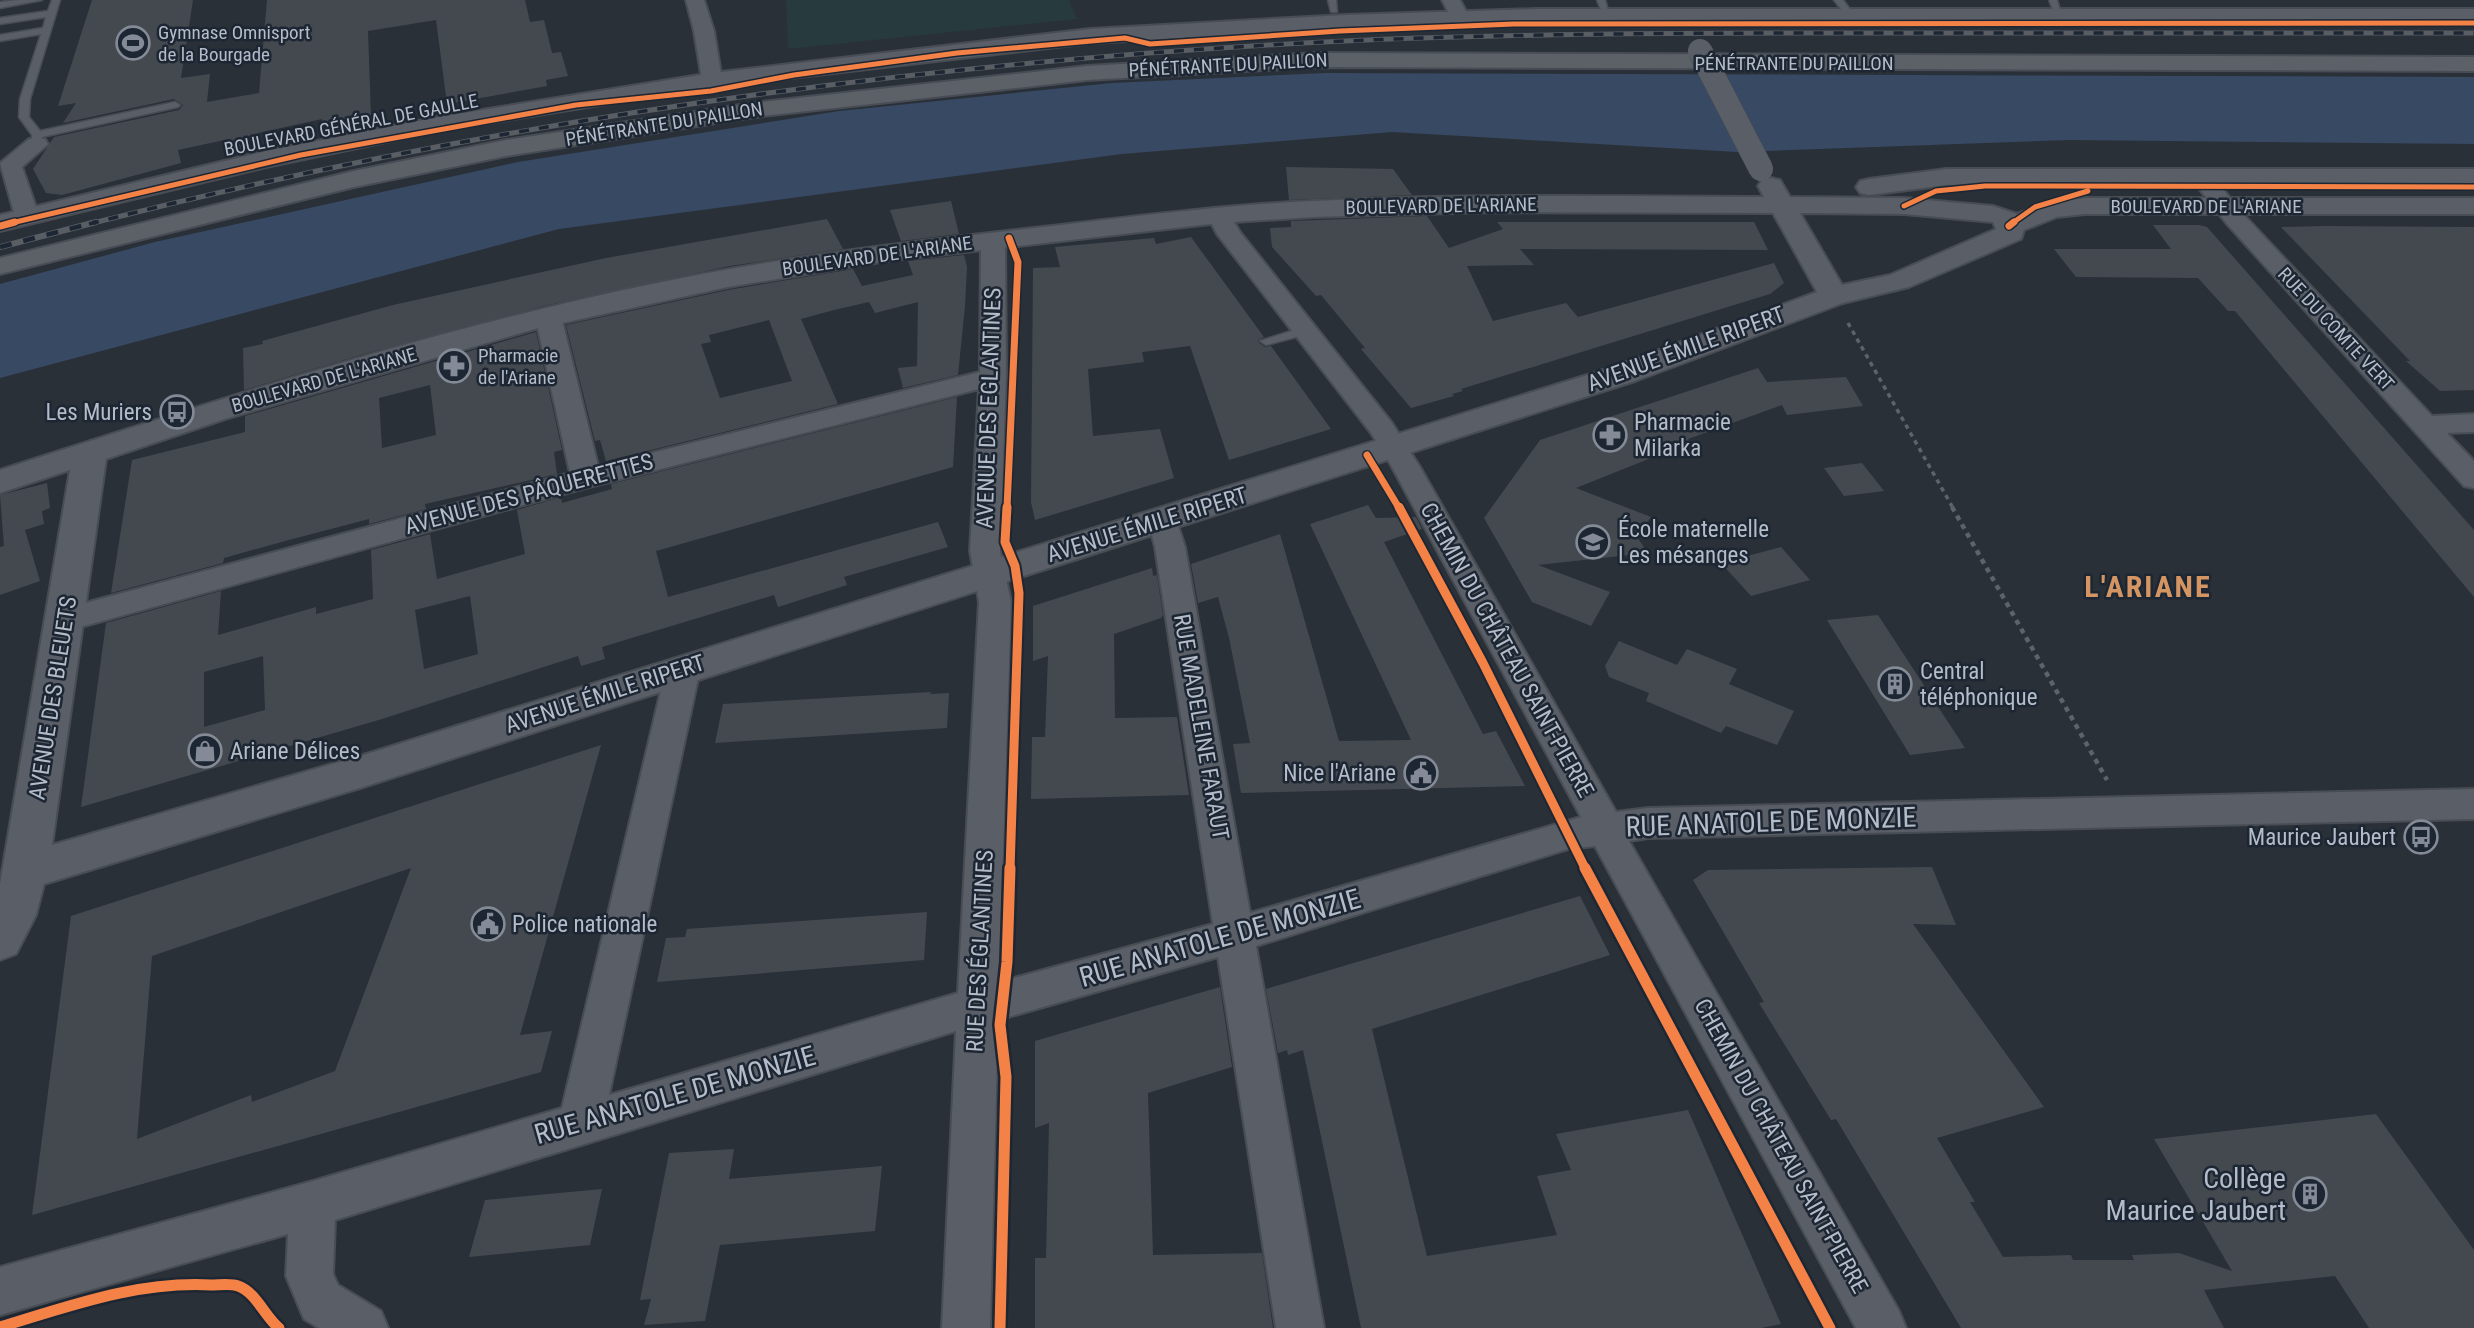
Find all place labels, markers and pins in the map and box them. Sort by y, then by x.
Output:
place label: Gymnase Omnisport de la Bourgade [158,21,310,66]
sports icon: Gymnase Omnisport de la Bourgade [114,24,152,62]
place label: Pharmacie de l'Ariane [478,344,558,389]
pharmacy icon: Pharmacie de l'Ariane [435,347,473,385]
bus stop icon: Les Muriers [158,393,196,431]
place label: Les Muriers [45,399,152,426]
place label: Pharmacie Milarka [1634,409,1731,462]
pharmacy icon: Pharmacie Milarka [1591,416,1629,454]
place label: École maternelle Les mésanges [1618,515,1769,569]
school or university icon: École maternelle Les mésanges [1574,523,1612,561]
place label: Central téléphonique [1920,658,2037,711]
building icon: Central téléphonique [1876,665,1914,703]
shop icon: Ariane Délices [186,732,224,770]
place label: Ariane Délices [230,738,360,765]
public building icon: Nice l'Ariane [1402,754,1440,792]
place label: Nice l'Ariane [1283,760,1396,787]
bus stop icon: Maurice Jaubert [2402,818,2440,856]
place label: Maurice Jaubert [2248,824,2396,851]
public building icon: Police nationale [469,905,507,943]
place label: Police nationale [512,911,657,938]
place label: Collège Maurice Jaubert [2106,1162,2286,1227]
building icon: Collège Maurice Jaubert [2291,1175,2329,1213]

